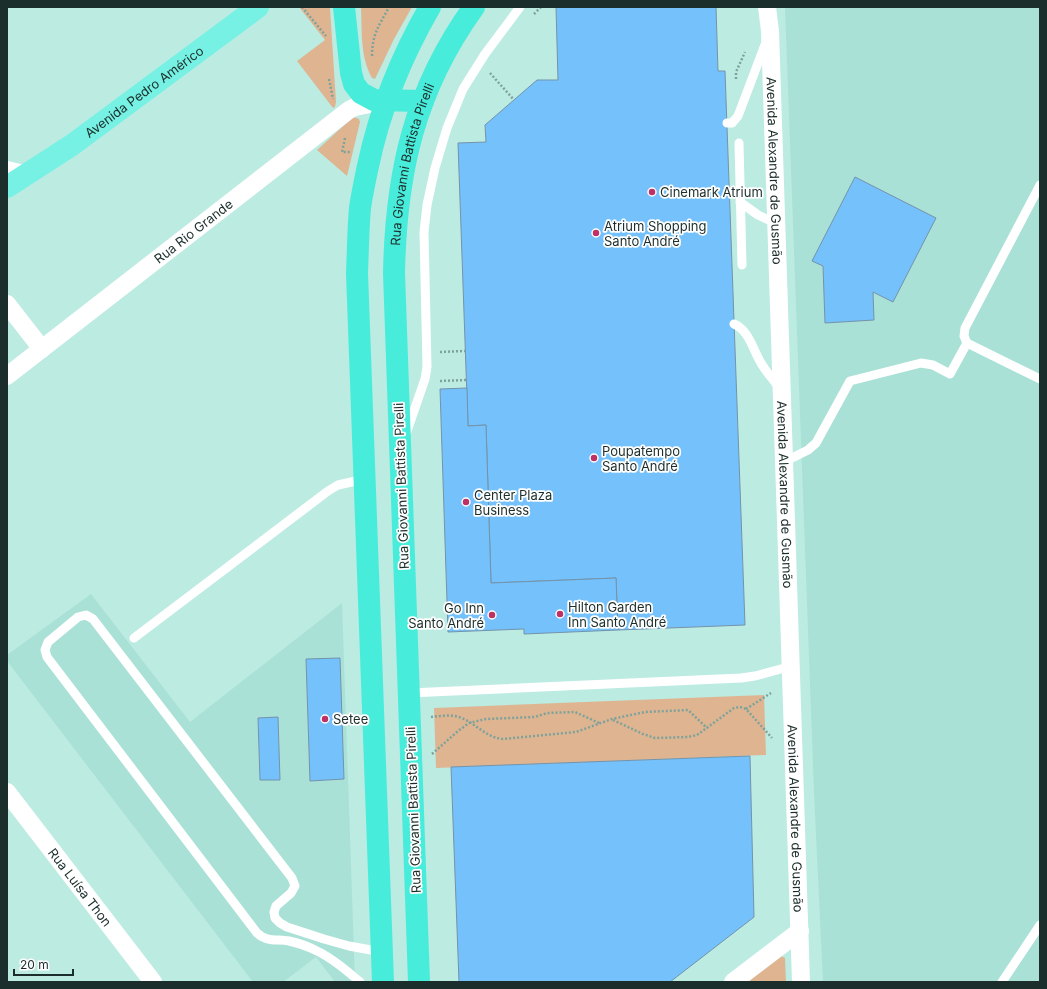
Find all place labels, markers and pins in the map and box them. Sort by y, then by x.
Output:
place label: Cinemark Atrium [660,184,763,200]
marker: Cinemark Atrium [647,187,657,197]
place label: Atrium Shopping Santo André [604,218,707,249]
marker: Atrium Shopping Santo André [591,228,601,238]
place label: Poupatempo Santo André [602,443,680,474]
marker: Poupatempo Santo André [589,453,599,463]
place label: Center Plaza Business [474,487,552,518]
marker: Center Plaza Business [461,497,471,507]
place label: Hilton Garden Inn Santo André [568,599,666,630]
place label: Go Inn Santo André [408,600,484,631]
marker: Hilton Garden Inn Santo André [555,609,565,619]
marker: Go Inn Santo André [487,610,497,620]
place label: Setee [333,711,368,727]
marker: Setee [320,714,330,724]

